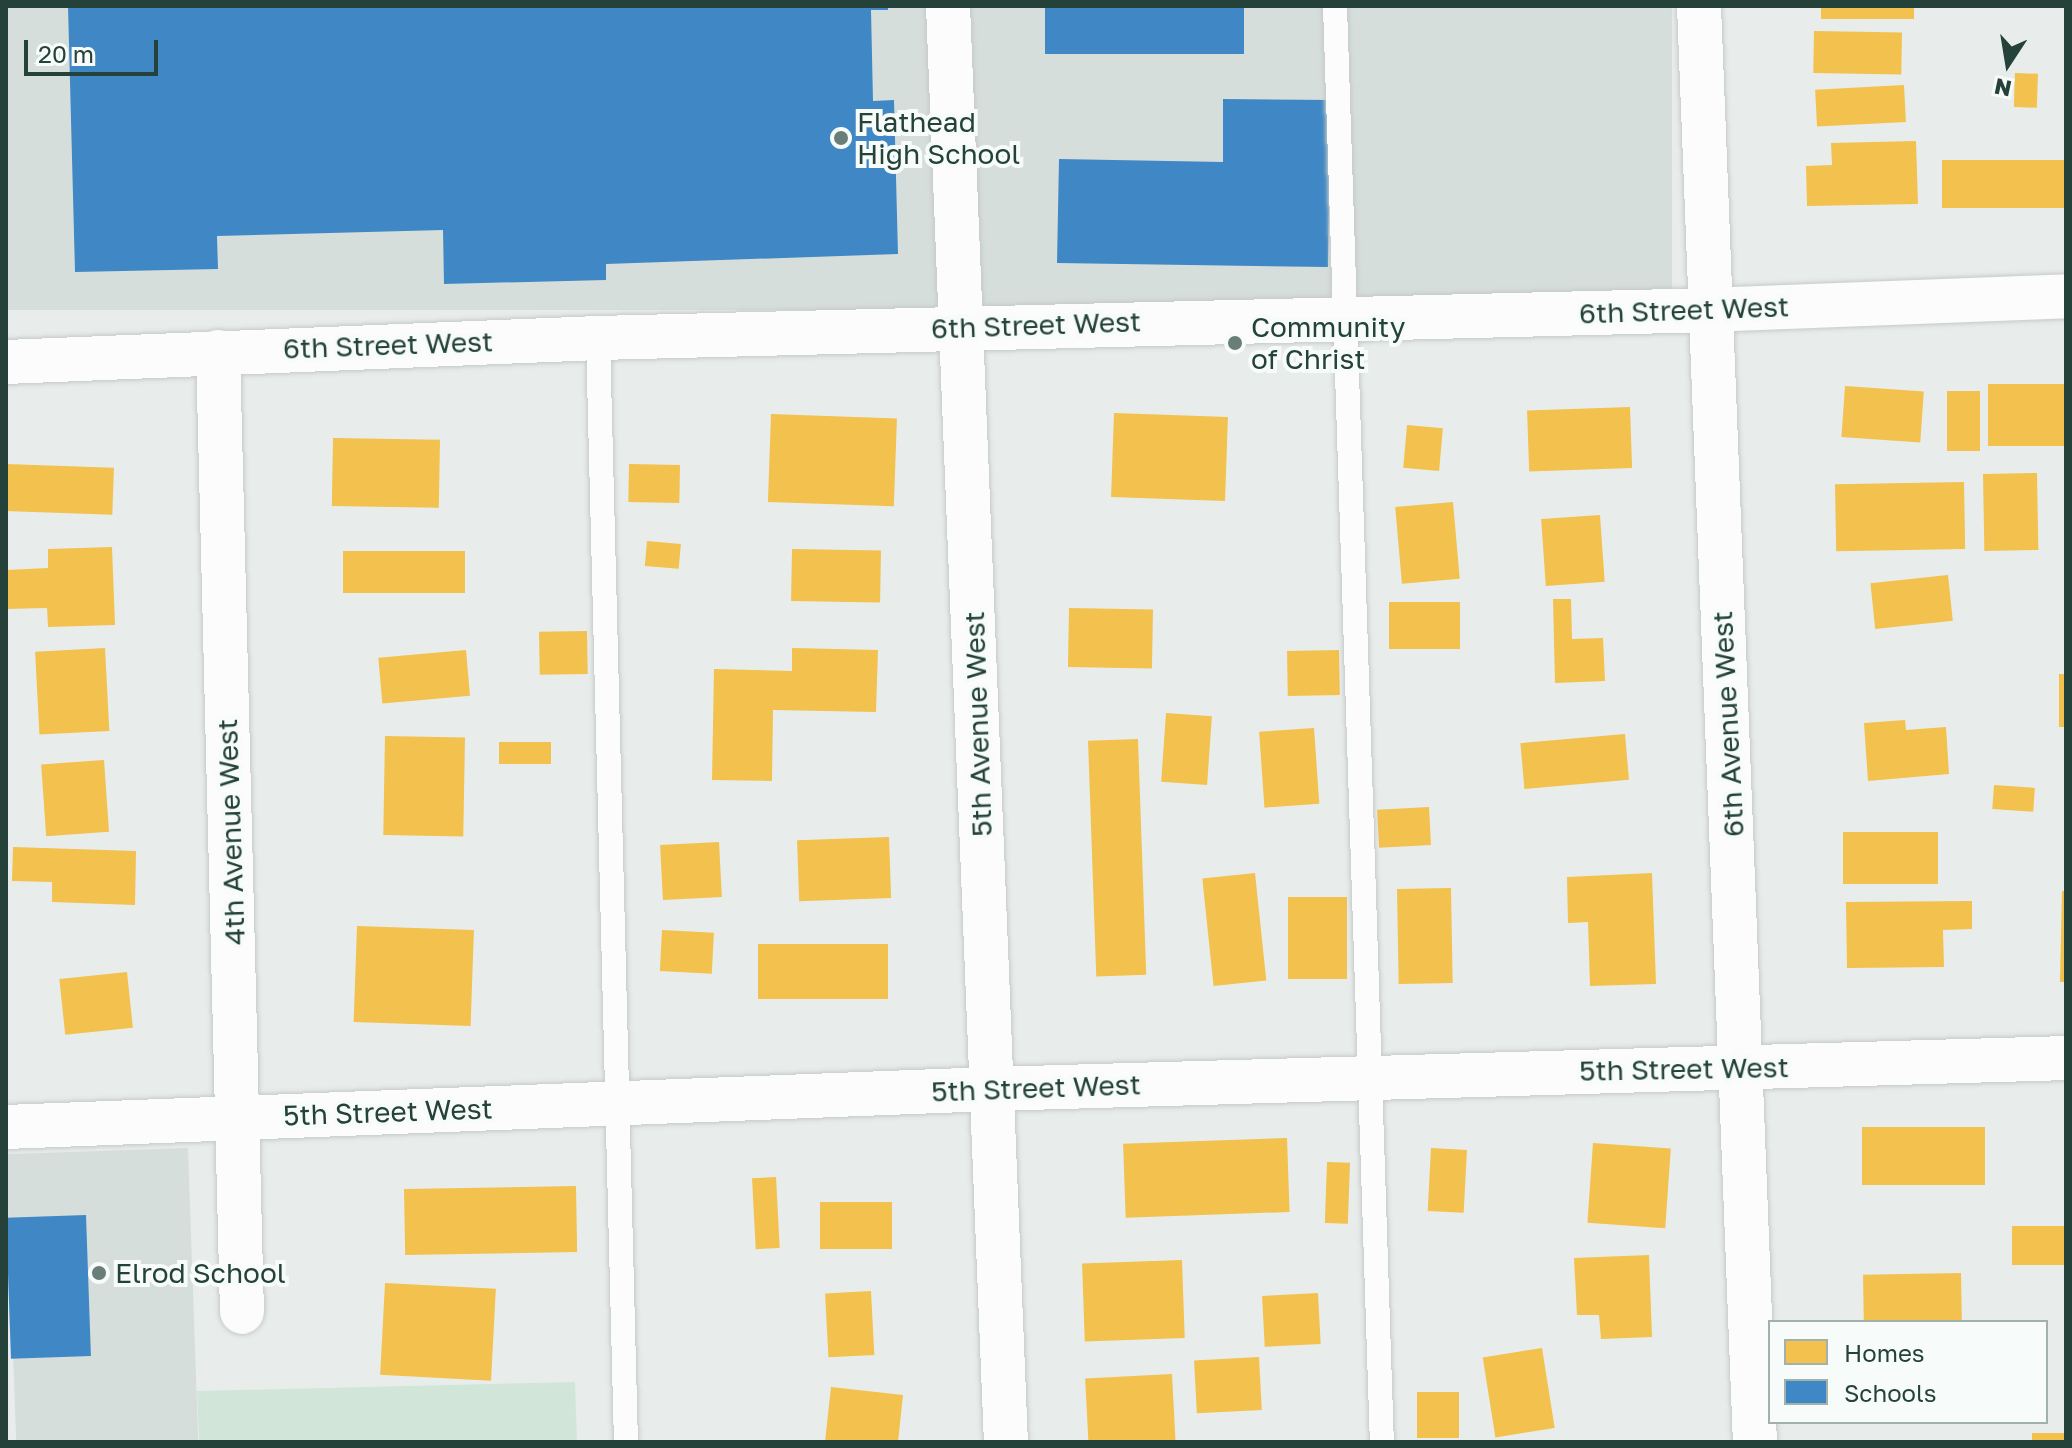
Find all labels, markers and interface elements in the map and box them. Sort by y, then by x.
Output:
scale bar [28,24,162,74]
north arrow [1968,24,2048,104]
text: 20 m [38,39,94,68]
text: N [1992,73,2014,103]
place label: Flathead High School [857,105,1020,171]
marker: Flathead High School [832,129,850,147]
street label: 6th Street West [1578,290,1790,330]
street label: 6th Street West [930,305,1142,345]
place label: Community of Christ [1251,310,1406,376]
street label: 6th Street West [282,325,494,365]
marker: Community of Christ [1226,334,1244,352]
street label: 6th Avenue West [1705,610,1751,838]
street label: 5th Avenue West [957,611,999,837]
street label: 4th Avenue West [210,718,252,946]
street label: 5th Street West [1579,1050,1789,1088]
street label: 5th Street West [931,1068,1141,1108]
street label: 5th Street West [283,1092,493,1132]
place label: Elrod School [115,1256,286,1290]
marker: Elrod School [90,1264,108,1282]
legend [1768,1320,2048,1424]
text: Homes [1844,1338,1925,1367]
text: Schools [1844,1378,1936,1407]

